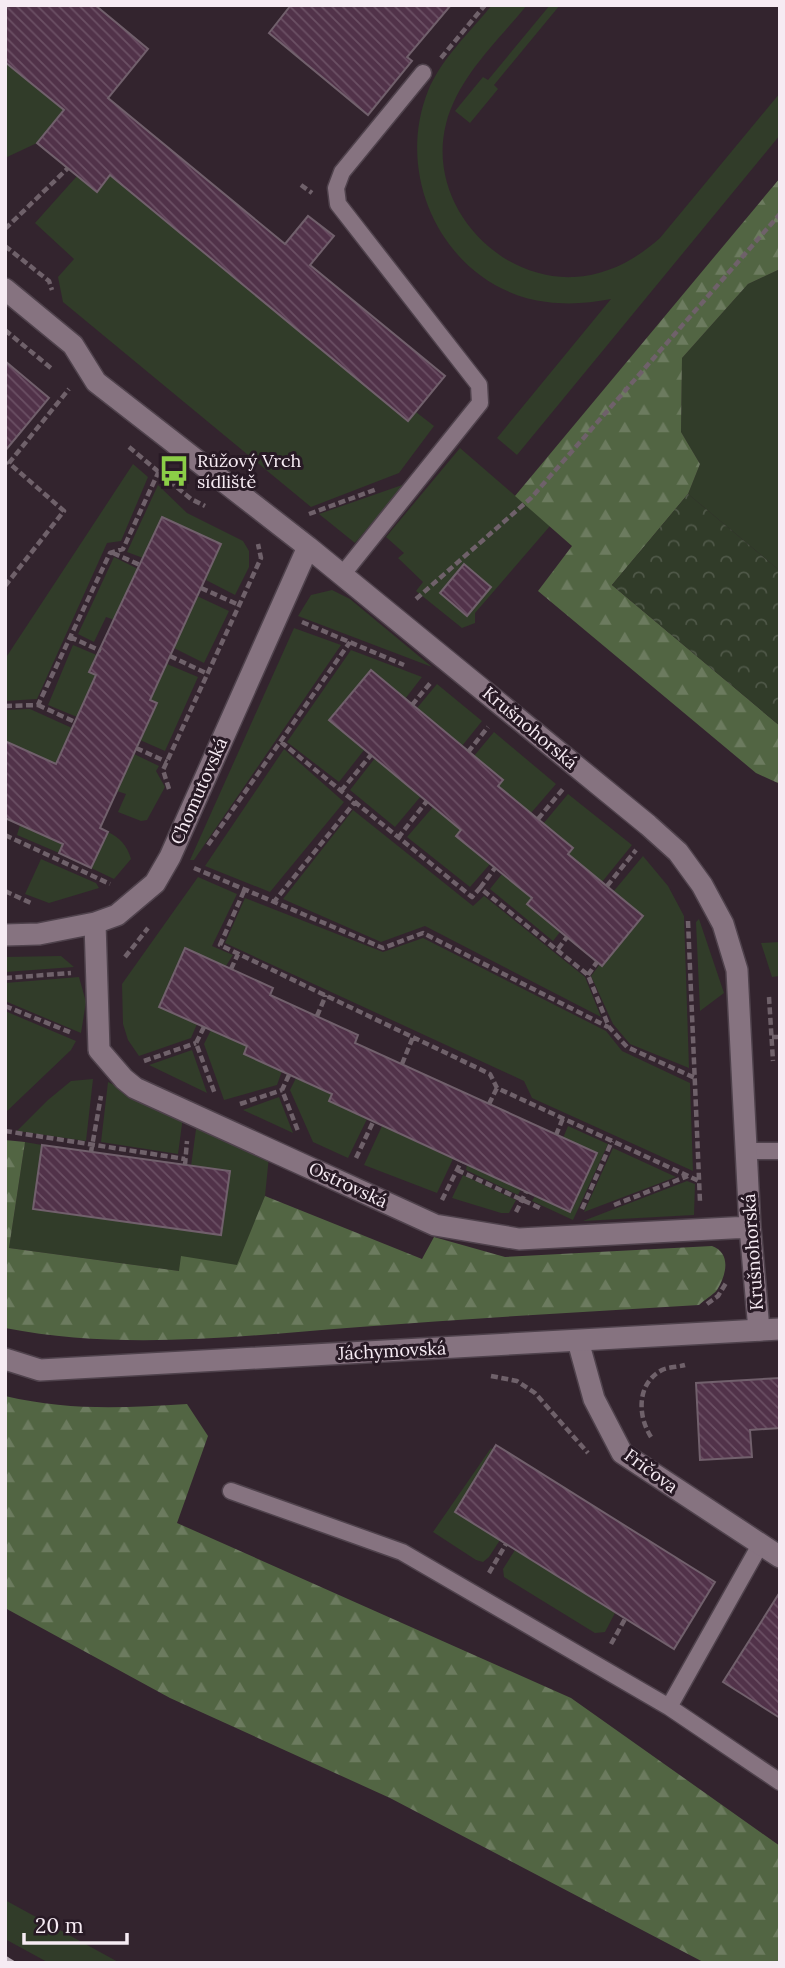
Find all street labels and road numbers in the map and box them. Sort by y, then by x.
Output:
street label: Krušnohorská [478,681,583,774]
street label: Chomutovská [165,734,232,848]
street label: Ostrovská [305,1156,391,1213]
street label: Krušnohorská [737,1193,768,1311]
street label: Jáchymovská [336,1336,447,1365]
street label: Fričova [620,1443,683,1498]

